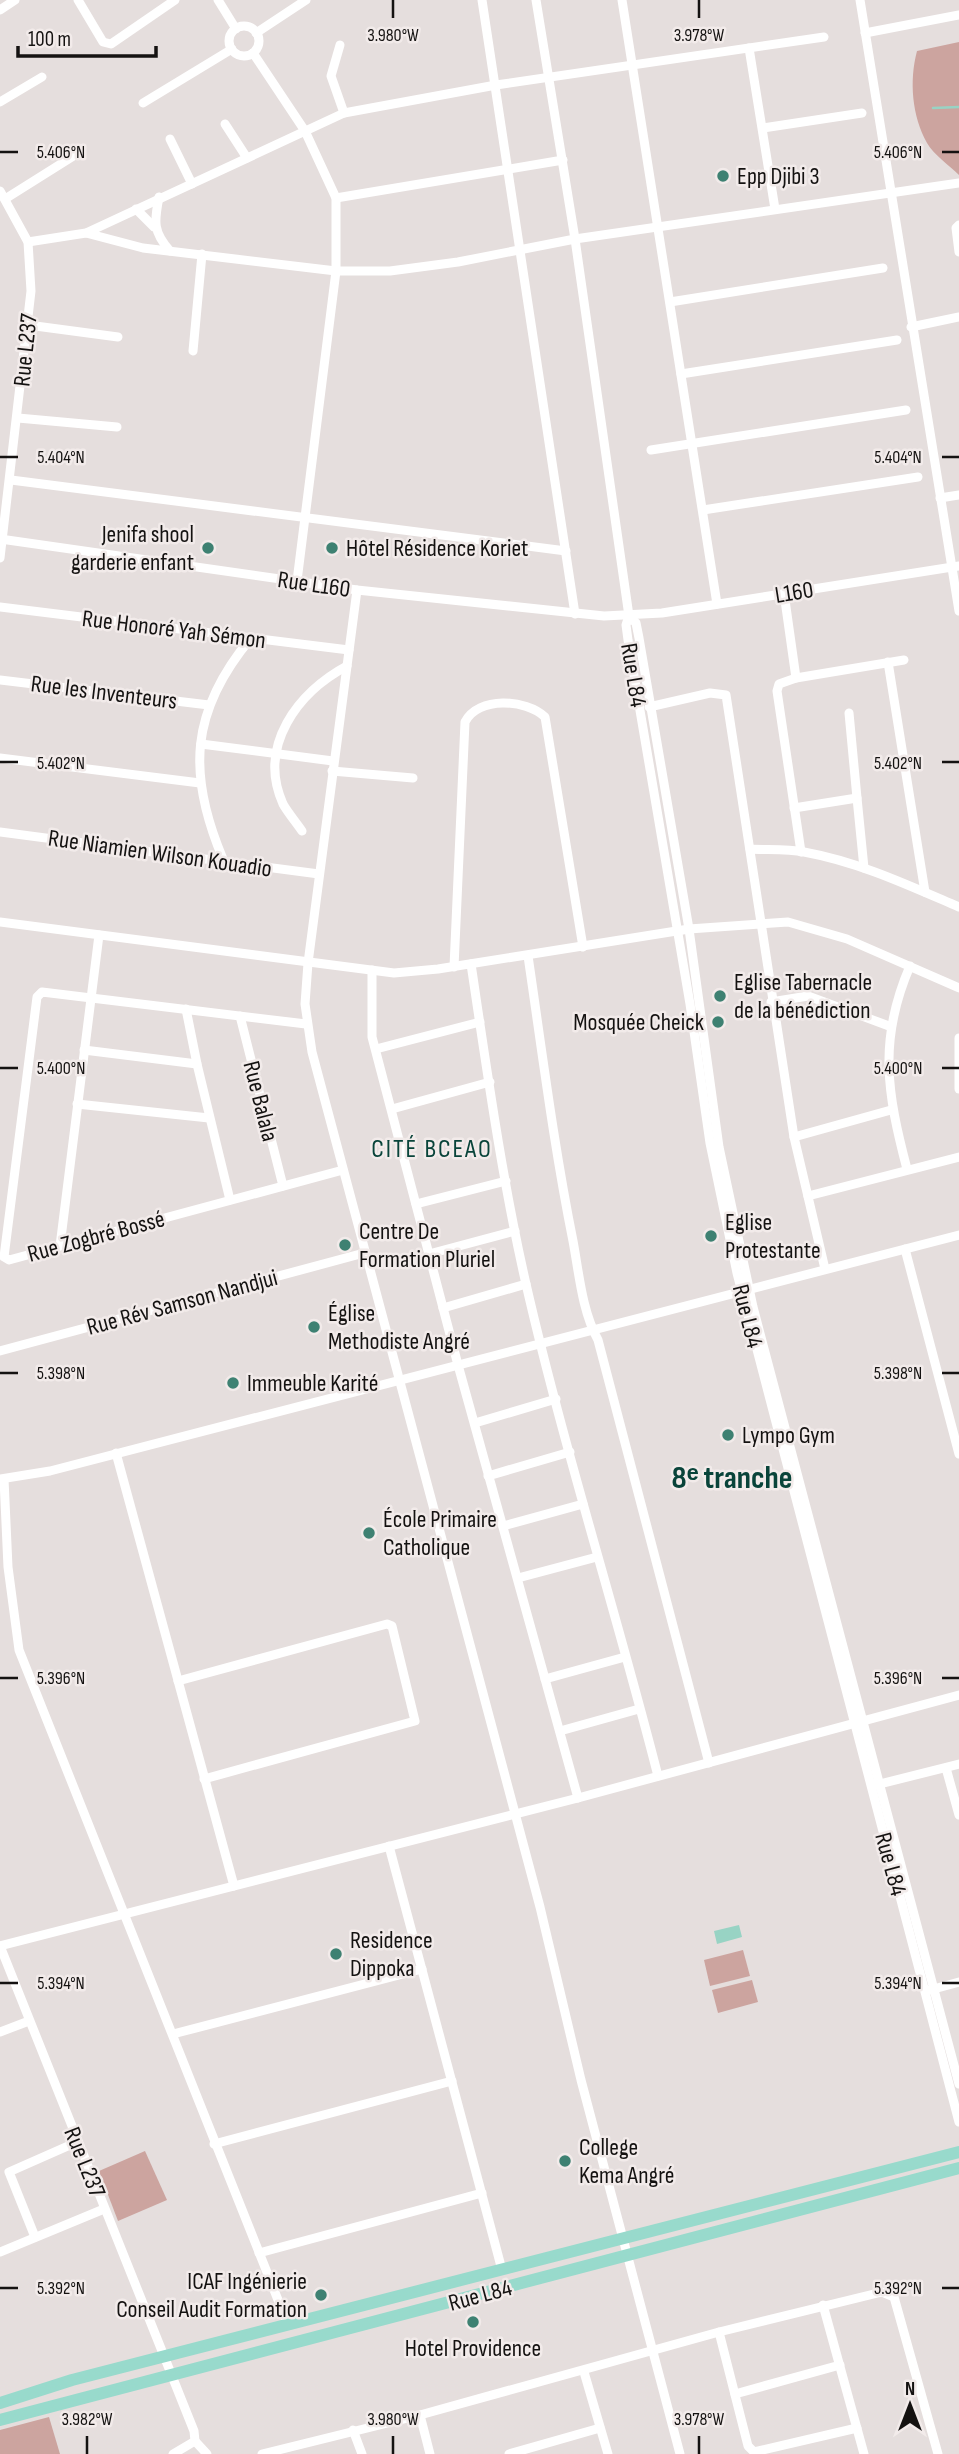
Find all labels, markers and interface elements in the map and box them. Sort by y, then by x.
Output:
scale bar [18,14,156,58]
text: 3.980°W [367,25,419,46]
text: 3.978°W [674,25,724,46]
text: 100 m [28,27,71,52]
text: 5.406°N [37,142,85,163]
text: 5.406°N [874,142,922,163]
place label: Epp Djibi 3 [737,162,819,191]
marker: Epp Djibi 3 [715,168,731,184]
street label: Rue L237 [7,312,44,388]
text: 5.404°N [37,447,85,468]
text: 5.404°N [874,447,922,468]
place label: Jenifa shool garderie enfant [71,520,194,577]
place label: Hôtel Résidence Koriet [346,534,528,563]
marker: Jenifa shool garderie enfant [200,540,216,556]
marker: Hôtel Résidence Koriet [324,540,340,556]
street label: Rue L160 [276,565,352,604]
street label: L160 [773,575,815,610]
street label: Rue Honoré Yah Sémon [80,604,267,655]
street label: Rue L84 [614,641,653,709]
street label: Rue les Inventeurs [29,669,179,716]
text: 5.402°N [37,753,85,774]
text: 5.402°N [874,753,922,774]
street label: Rue Niamien Wilson Kouadio [46,823,274,884]
place label: Eglise Tabernacle de la bénédiction [734,968,872,1025]
marker: Eglise Tabernacle de la bénédiction [712,988,728,1004]
place label: Mosquée Cheick [573,1008,704,1037]
marker: Mosquée Cheick [710,1014,726,1030]
text: 5.400°N [37,1058,85,1079]
street label: Rue Balala [237,1058,285,1144]
text: 5.400°N [874,1058,922,1079]
district label: CITÉ BCEAO [371,1134,493,1165]
street label: Rue Zogbré Bossé [24,1204,168,1269]
place label: Eglise Protestante [725,1208,821,1265]
place label: Centre De Formation Pluriel [359,1217,495,1274]
marker: Eglise Protestante [703,1228,719,1244]
marker: Centre De Formation Pluriel [337,1237,353,1253]
street label: Rue Rév Samson Nandjui [84,1263,281,1342]
street label: Rue L84 [726,1281,769,1351]
place label: Église Methodiste Angré [328,1299,470,1356]
marker: Église Methodiste Angré [306,1319,322,1335]
text: 5.398°N [37,1363,85,1384]
text: 5.398°N [874,1363,922,1384]
place label: Immeuble Karité [247,1369,378,1398]
marker: Immeuble Karité [225,1375,241,1391]
place label: Lympo Gym [742,1421,835,1450]
marker: Lympo Gym [720,1427,736,1443]
district label: 8ᵉ tranche [672,1459,792,1498]
place label: École Primaire Catholique [383,1505,497,1562]
marker: École Primaire Catholique [361,1525,377,1541]
text: 5.396°N [37,1668,85,1689]
text: 5.396°N [874,1668,922,1689]
street label: Rue L84 [868,1829,913,1899]
place label: Residence Dippoka [350,1926,433,1983]
marker: Residence Dippoka [328,1946,344,1962]
text: 5.394°N [37,1973,85,1994]
text: 5.394°N [874,1973,922,1994]
street label: Rue L237 [57,2123,112,2202]
place label: College Kema Angré [579,2133,674,2190]
marker: College Kema Angré [557,2153,573,2169]
place label: ICAF Ingénierie Conseil Audit Formation [116,2267,307,2324]
street label: Rue L84 [445,2273,515,2318]
text: 5.392°N [37,2278,85,2299]
text: 5.392°N [874,2278,922,2299]
marker: ICAF Ingénierie Conseil Audit Formation [313,2287,329,2303]
marker: Hotel Providence [465,2314,481,2330]
place label: Hotel Providence [405,2334,541,2363]
north arrow [875,2370,945,2440]
text: N [905,2378,915,2401]
text: 3.982°W [61,2409,113,2430]
text: 3.980°W [367,2409,419,2430]
text: 3.978°W [674,2409,724,2430]

